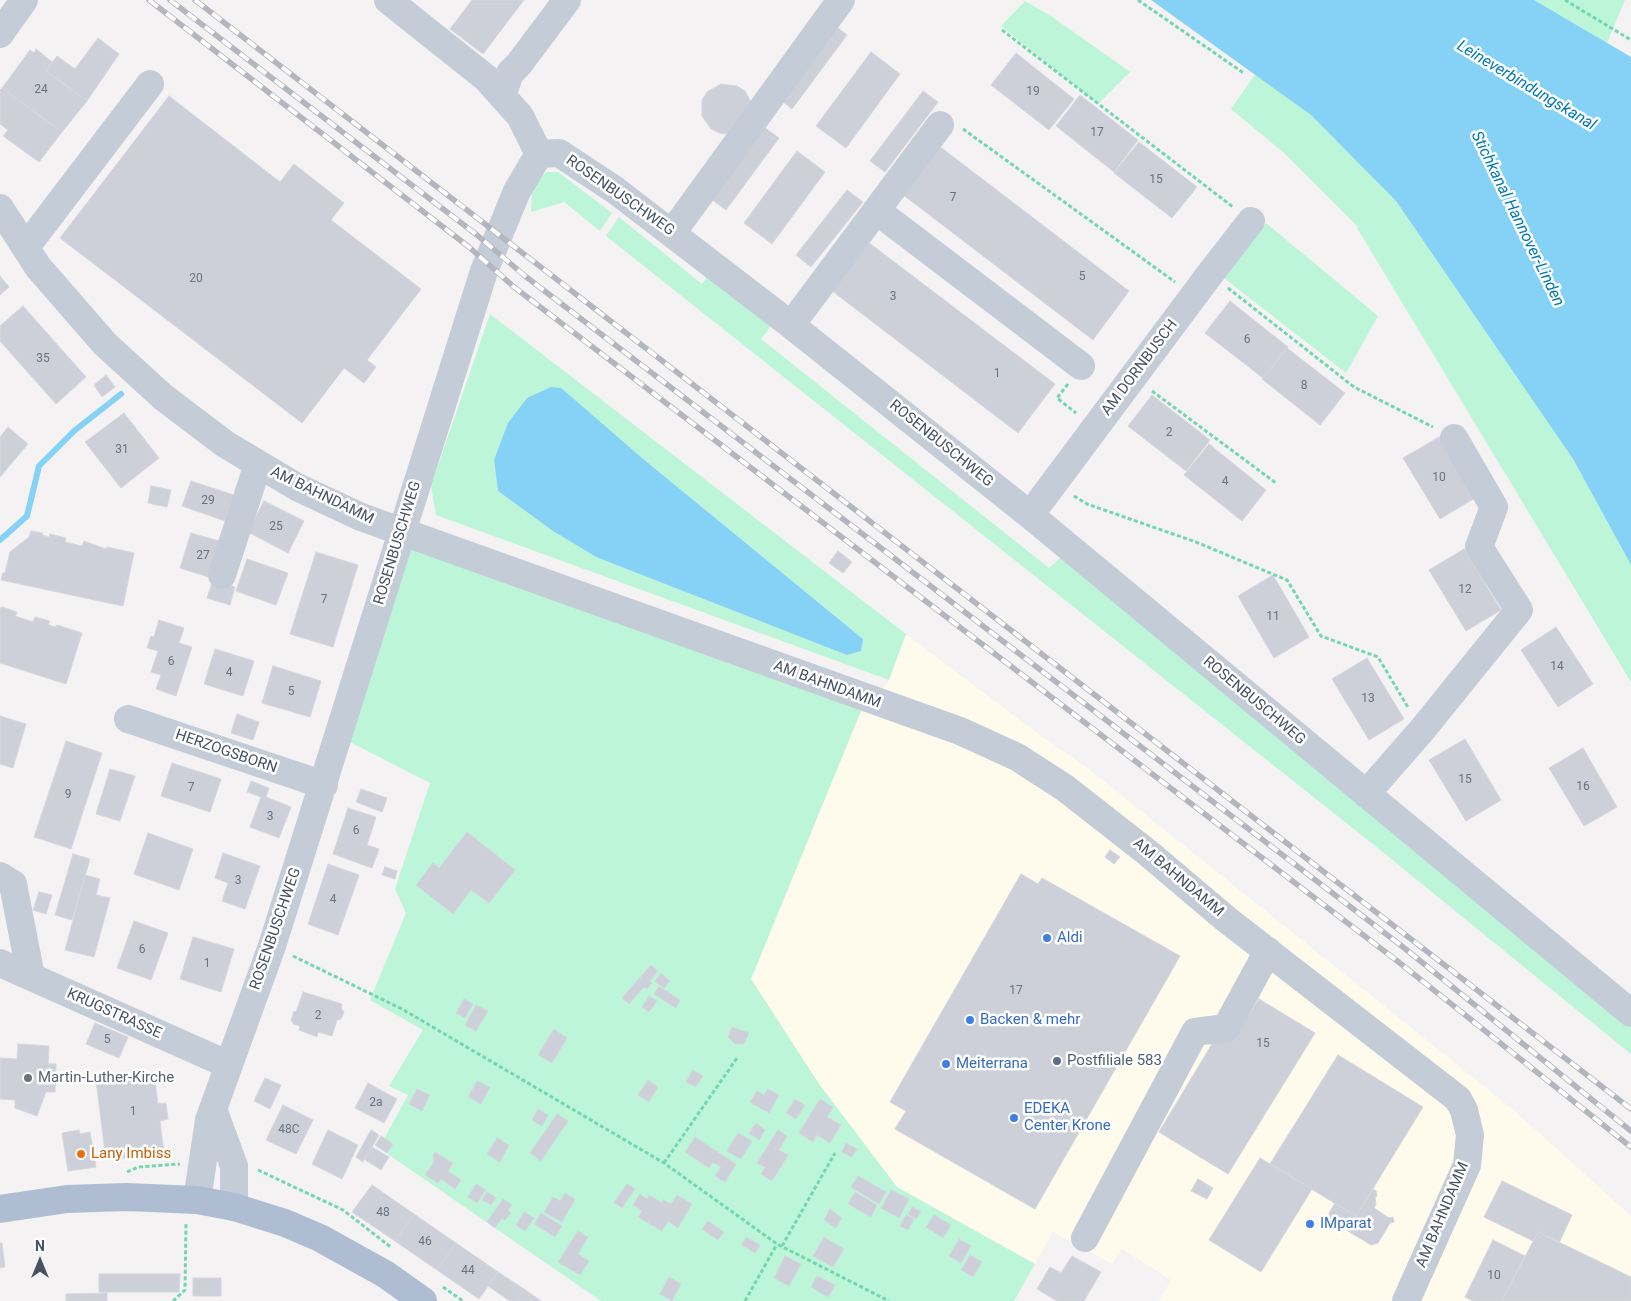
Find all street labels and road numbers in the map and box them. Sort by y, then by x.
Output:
street label: ROSENBUSCHWEG [562,152,678,240]
street label: AM DORNBUSCH [1098,317,1182,419]
street label: ROSENBUSCHWEG [886,397,996,491]
street label: AM BAHNDAMM [267,463,377,529]
street label: ROSENBUSCHWEG [371,479,425,607]
street label: ROSENBUSCHWEG [1199,653,1309,749]
street label: AM BAHNDAMM [771,657,883,713]
street label: HERZOGSBORN [173,726,279,778]
street label: AM BAHNDAMM [1129,835,1227,921]
street label: ROSENBUSCHWEG [247,865,305,993]
street label: KRUGSTRASSE [64,985,164,1043]
street label: AM BAHNDAMM [1413,1160,1473,1270]

